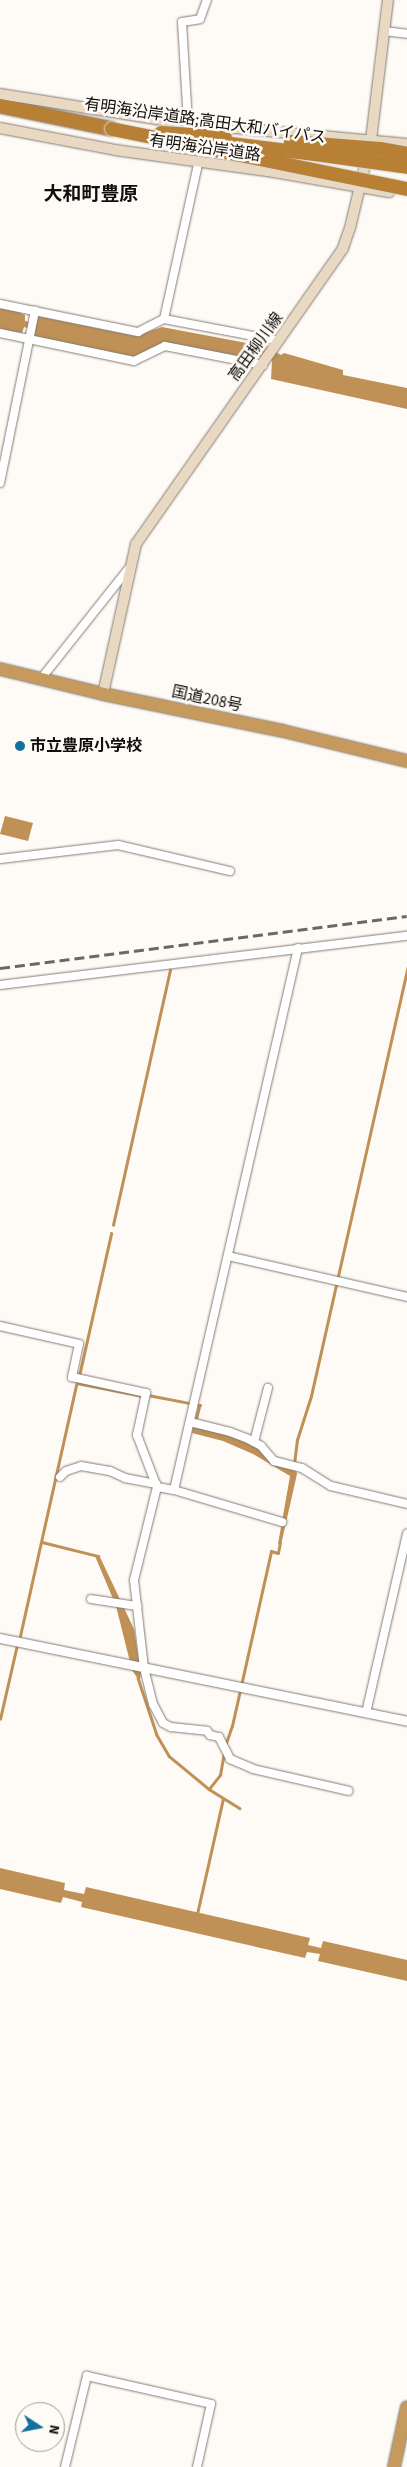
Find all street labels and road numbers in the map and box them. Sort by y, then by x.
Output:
street label: 有明海沿岸道路;高田大和バイパス [83,95,327,147]
street label: 有明海沿岸道路 [148,131,262,165]
street label: 高田柳川線 [225,309,287,385]
street label: 国道208号 [170,682,244,716]

